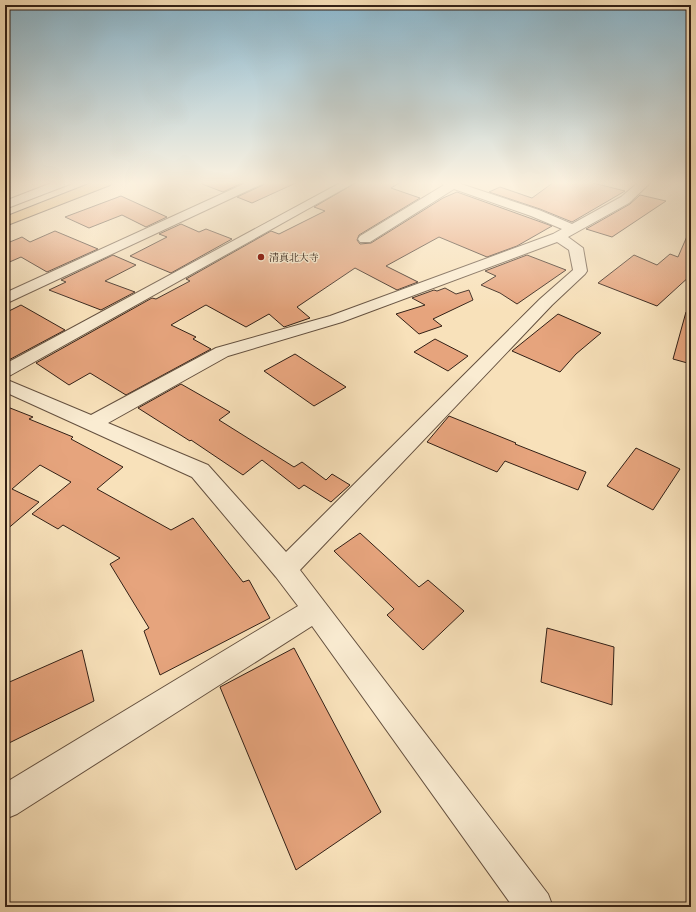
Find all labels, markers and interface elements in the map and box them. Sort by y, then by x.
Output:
place label: 清真北大寺 [269,250,319,265]
marker: 清真北大寺 [256,252,266,262]

